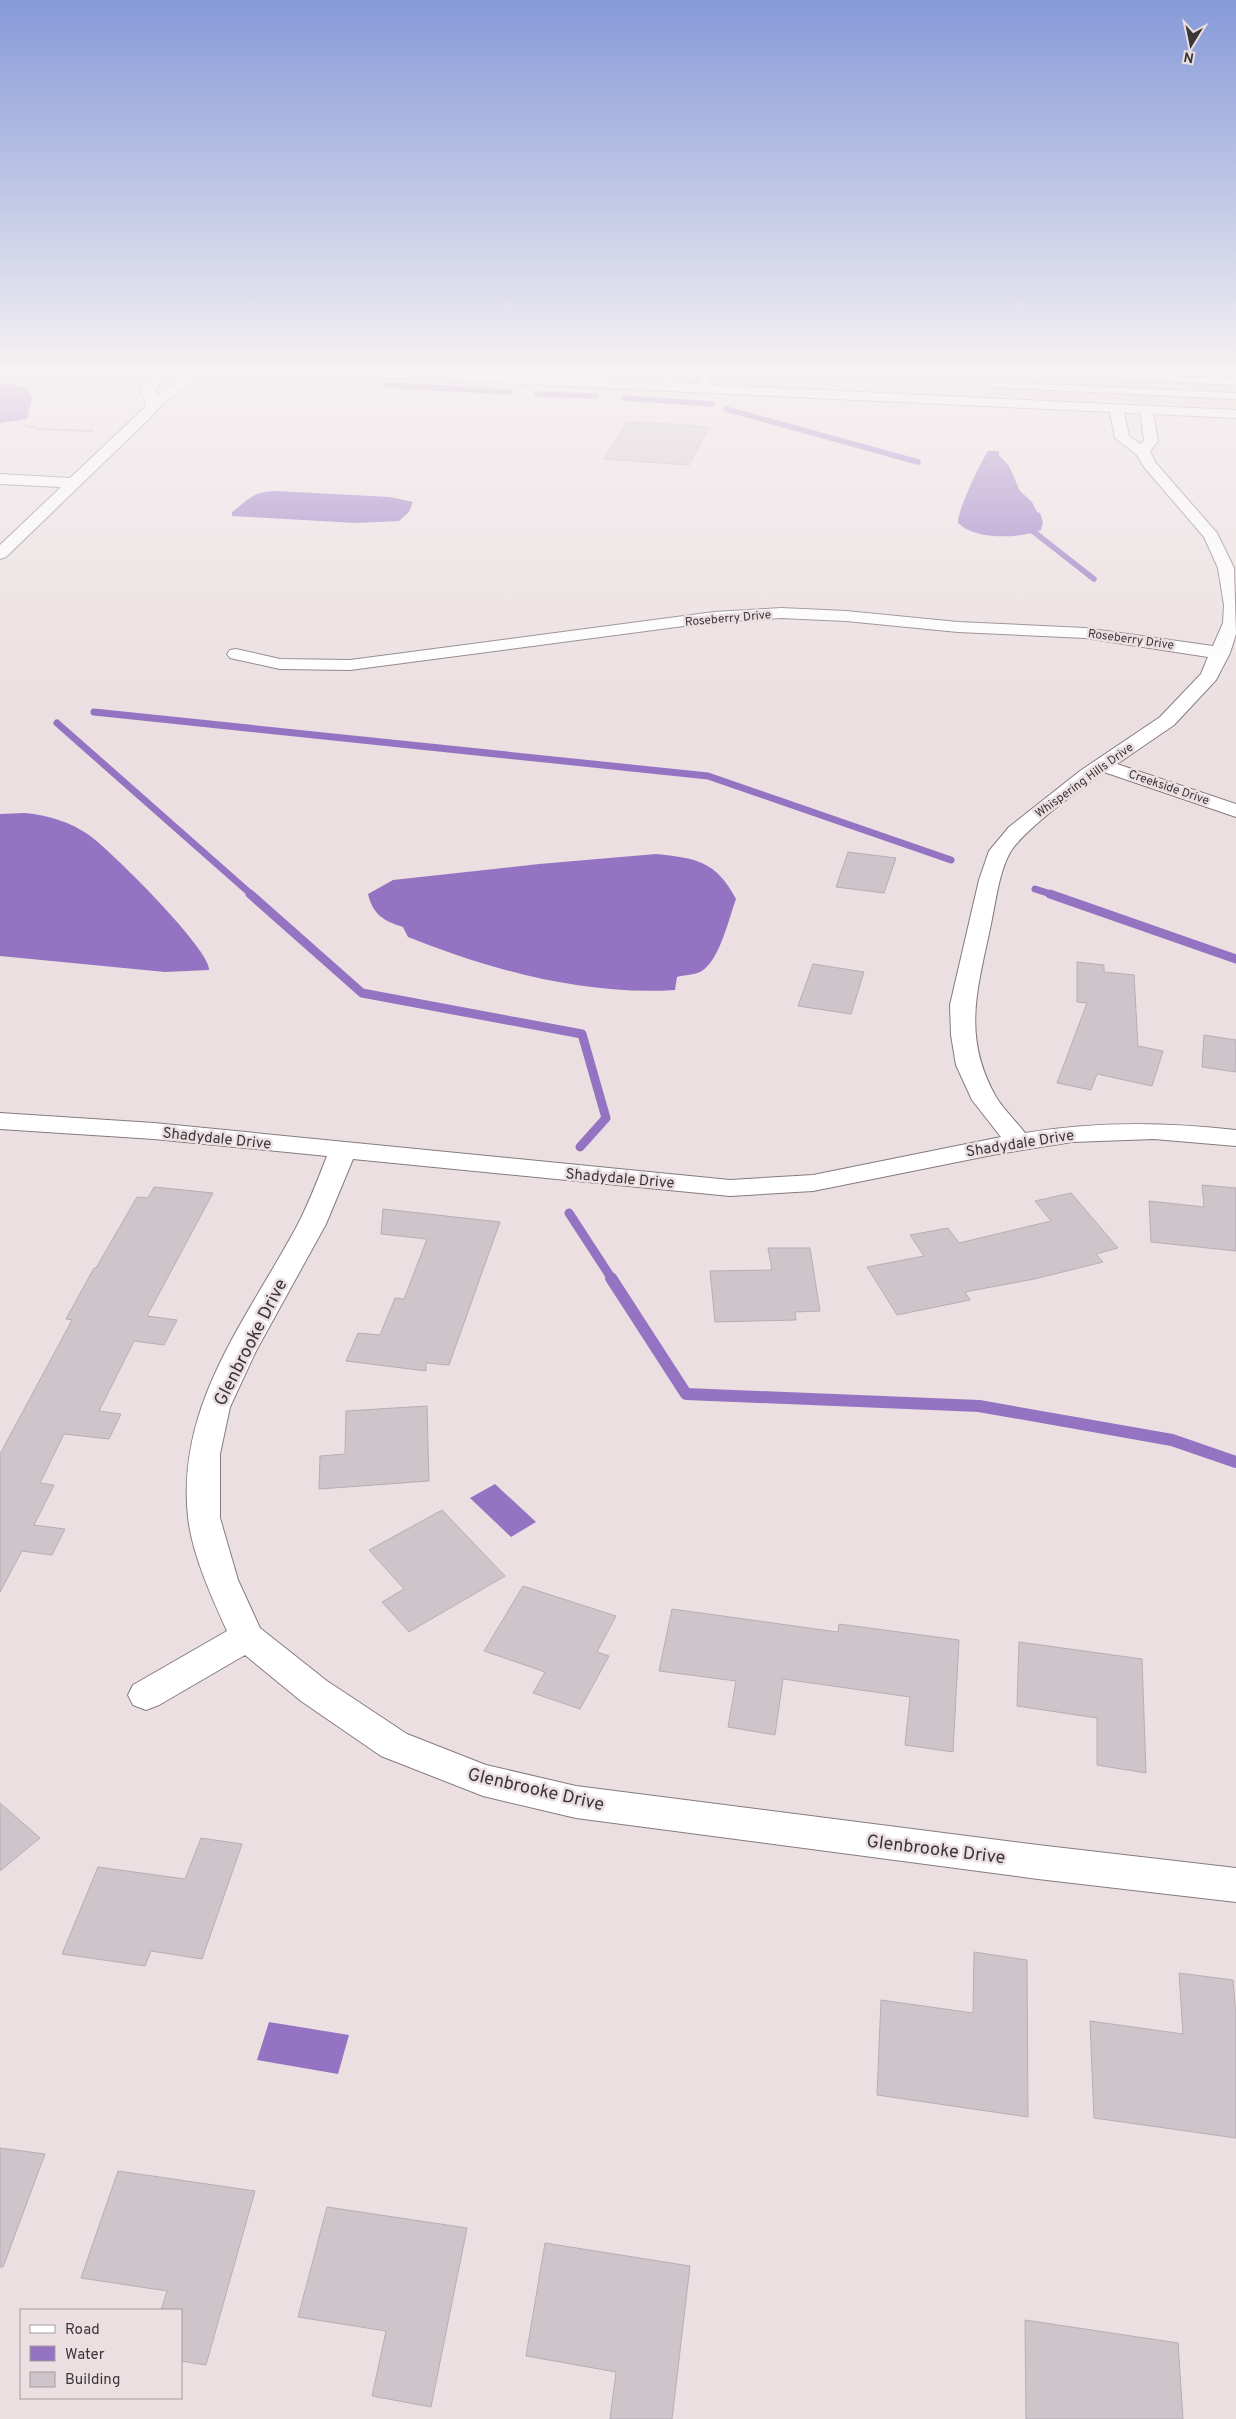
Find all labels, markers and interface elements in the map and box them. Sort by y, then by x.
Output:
north arrow [1166,20,1216,70]
text: N [1183,47,1195,66]
street label: Roseberry Drive [684,607,772,631]
street label: Roseberry Drive [1087,626,1175,654]
street label: Whispering Hills Drive [1032,740,1137,822]
street label: Creekside Drive [1126,767,1211,809]
street label: Shadydale Drive [162,1124,272,1155]
street label: Shadydale Drive [965,1127,1076,1162]
street label: Shadydale Drive [565,1165,675,1194]
street label: Glenbrooke Drive [209,1275,293,1410]
street label: Glenbrooke Drive [465,1764,606,1817]
street label: Glenbrooke Drive [865,1831,1007,1870]
legend [20,2309,182,2399]
text: Road [65,2321,100,2340]
text: Water [65,2346,105,2365]
text: Building [65,2371,120,2390]

